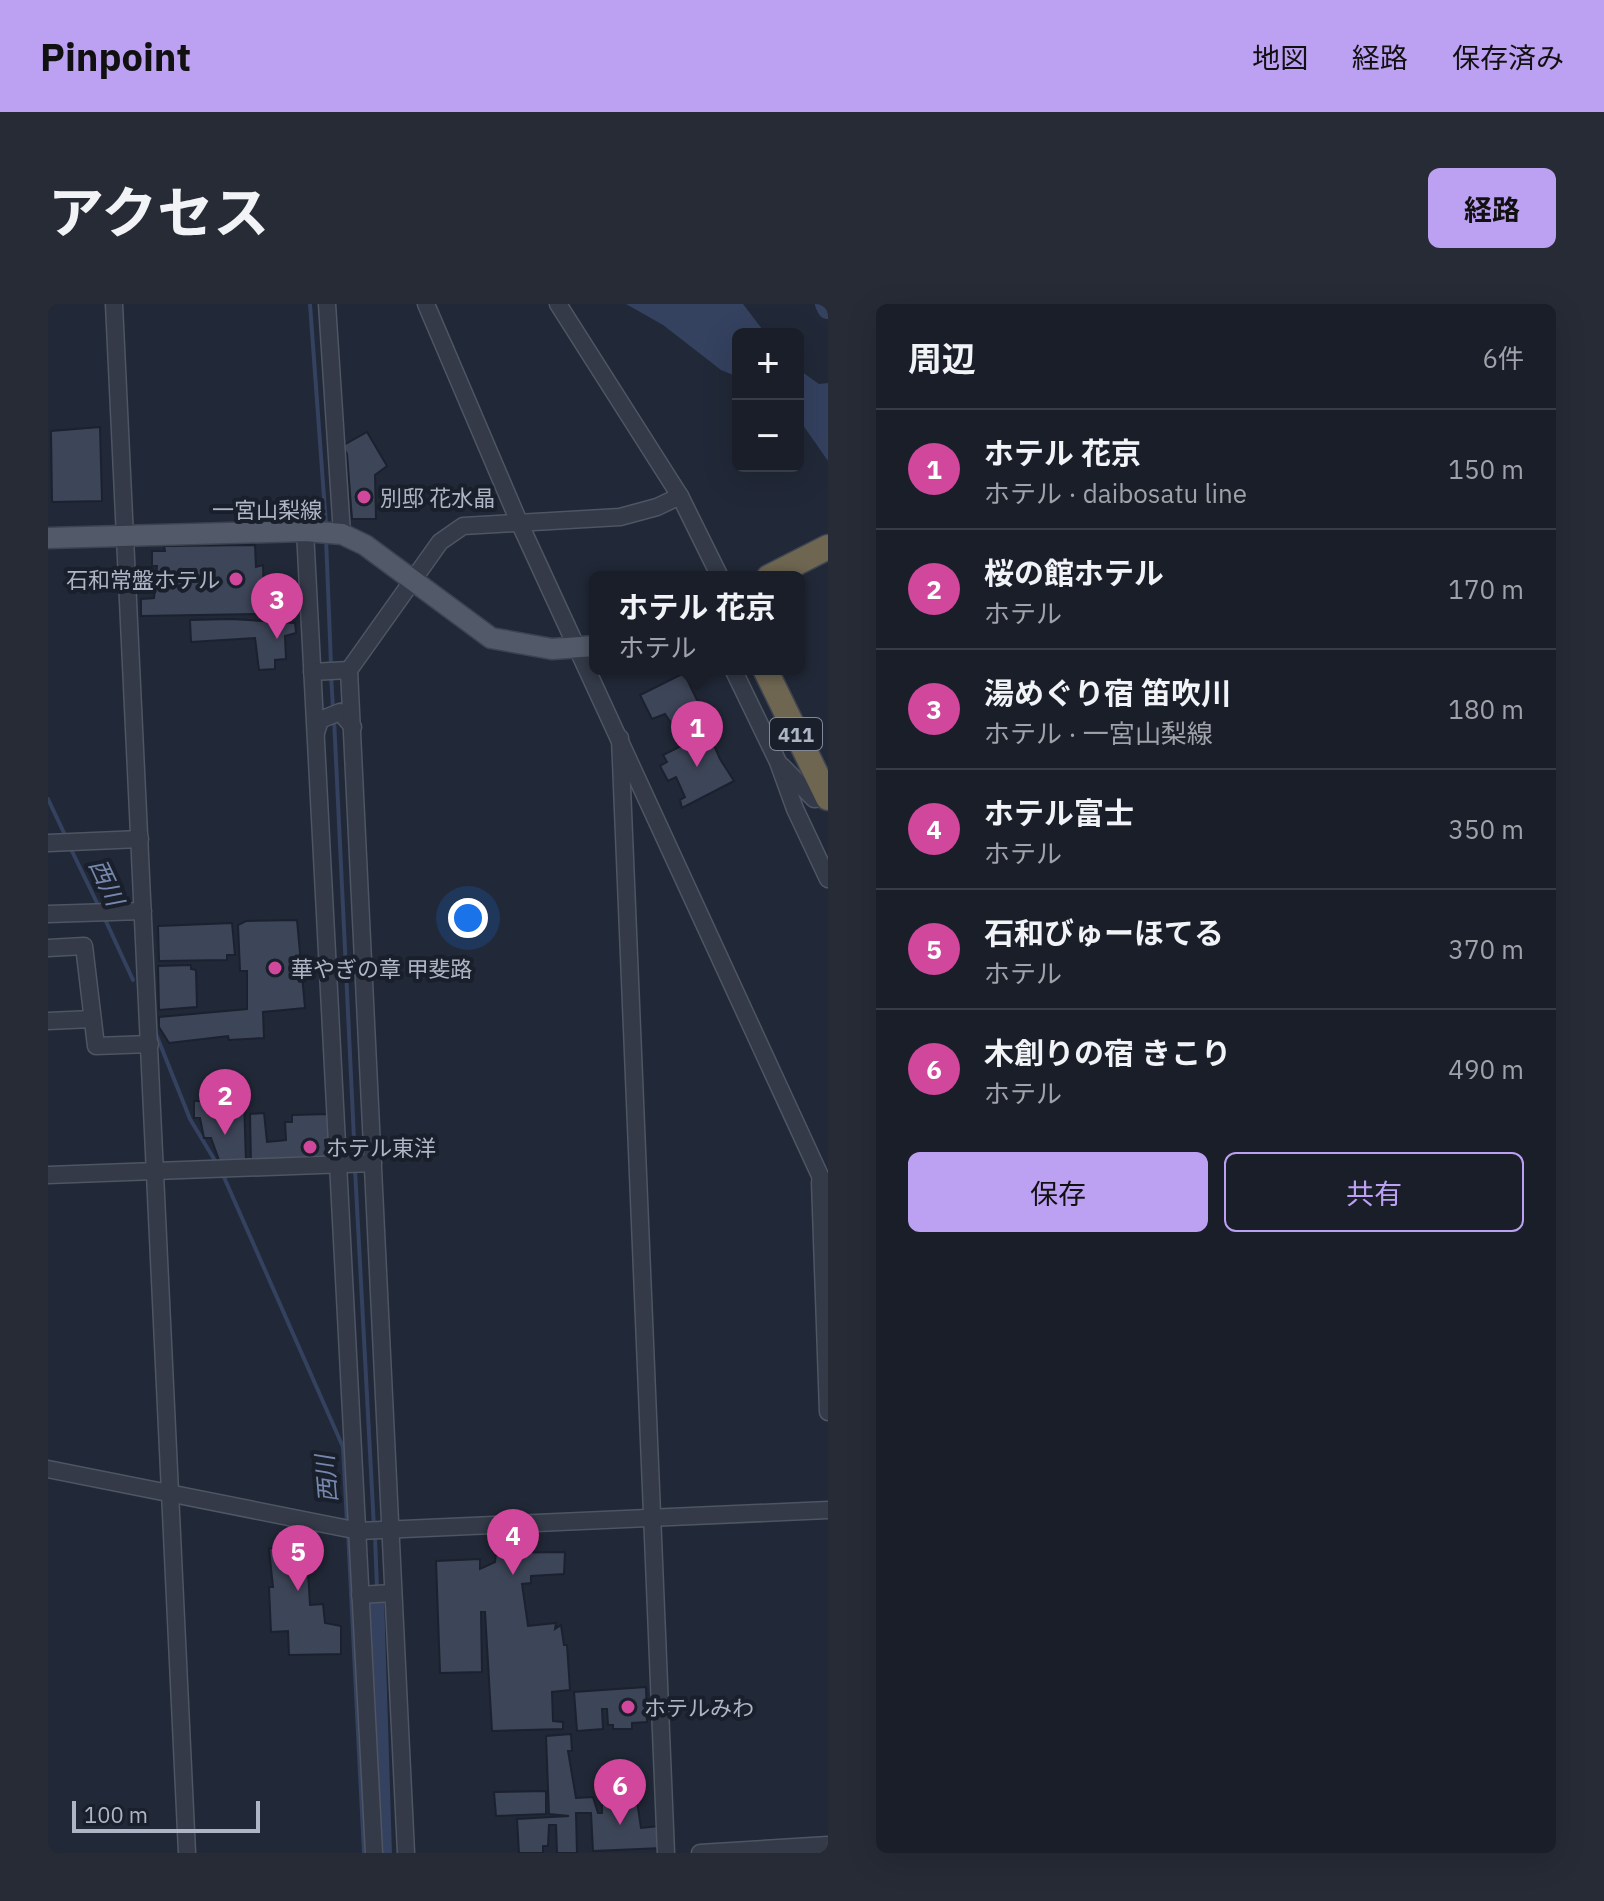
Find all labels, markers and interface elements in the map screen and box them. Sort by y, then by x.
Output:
text: Pinpoint [40,32,191,81]
text: 地図 [1252,39,1308,76]
text: 経路 [1352,39,1408,76]
text: 保存済み [1452,39,1564,76]
button: 経路 [1428,168,1556,248]
text: アクセス [48,176,269,248]
map controls [732,328,804,472]
button: + [732,328,804,400]
text: 周辺 [908,336,976,380]
text: 6件 [1482,341,1524,375]
button: − [732,400,804,472]
text: ホテル 花京 [984,433,1141,472]
text: 1 [926,452,942,486]
text: 150 m [1448,452,1524,486]
text: ホテル · daibosatu line [984,476,1247,510]
place label: 別邸 花水晶 [380,483,495,512]
marker: 別邸 花水晶 [355,488,373,506]
street label: 一宮山梨線 [212,495,322,524]
text: 桜の館ホテル [984,553,1164,592]
place label: 石和常盤ホテル [66,565,220,594]
marker: 石和常盤ホテル [227,570,245,588]
popup [589,571,805,675]
text: 2 [926,572,942,606]
text: 170 m [1448,572,1524,606]
pin: 3 [251,573,303,639]
text: ホテル 花京 [618,587,776,626]
text: ホテル [984,596,1062,630]
text: ホテル [618,630,696,664]
text: 湯めぐり宿 笛吹川 [984,673,1231,712]
text: 3 [926,692,942,726]
text: 180 m [1448,692,1524,726]
pin: 1 [671,701,723,767]
text: ホテル · 一宮山梨線 [984,716,1213,750]
road number: 411 [770,718,822,750]
text: ホテル富士 [984,793,1134,832]
text: 4 [926,812,942,846]
text: 350 m [1448,812,1524,846]
text: ホテル [984,836,1062,870]
water label: 西川 [82,853,133,913]
your location [448,898,488,938]
text: 石和びゅーほてる [984,913,1224,952]
text: 5 [926,932,942,966]
text: 370 m [1448,932,1524,966]
place label: 華やぎの章 甲斐路 [291,954,472,983]
text: ホテル [984,956,1062,990]
marker: 華やぎの章 甲斐路 [266,959,284,977]
text: 木創りの宿 きこり [984,1033,1231,1072]
text: 6 [926,1052,942,1086]
text: 490 m [1448,1052,1524,1086]
pin: 2 [199,1069,251,1135]
text: ホテル [984,1076,1062,1110]
place label: ホテル東洋 [326,1133,436,1162]
marker: ホテル東洋 [301,1138,319,1156]
button: 保存 [908,1152,1208,1232]
button: 共有 [1224,1152,1524,1232]
water label: 西川 [308,1451,344,1504]
pin: 4 [487,1509,539,1575]
pin: 5 [272,1525,324,1591]
place label: ホテルみわ [644,1693,754,1722]
marker: ホテルみわ [619,1698,637,1716]
pin: 6 [594,1759,646,1825]
scale bar [72,1797,260,1833]
text: 100 m [84,1800,148,1829]

